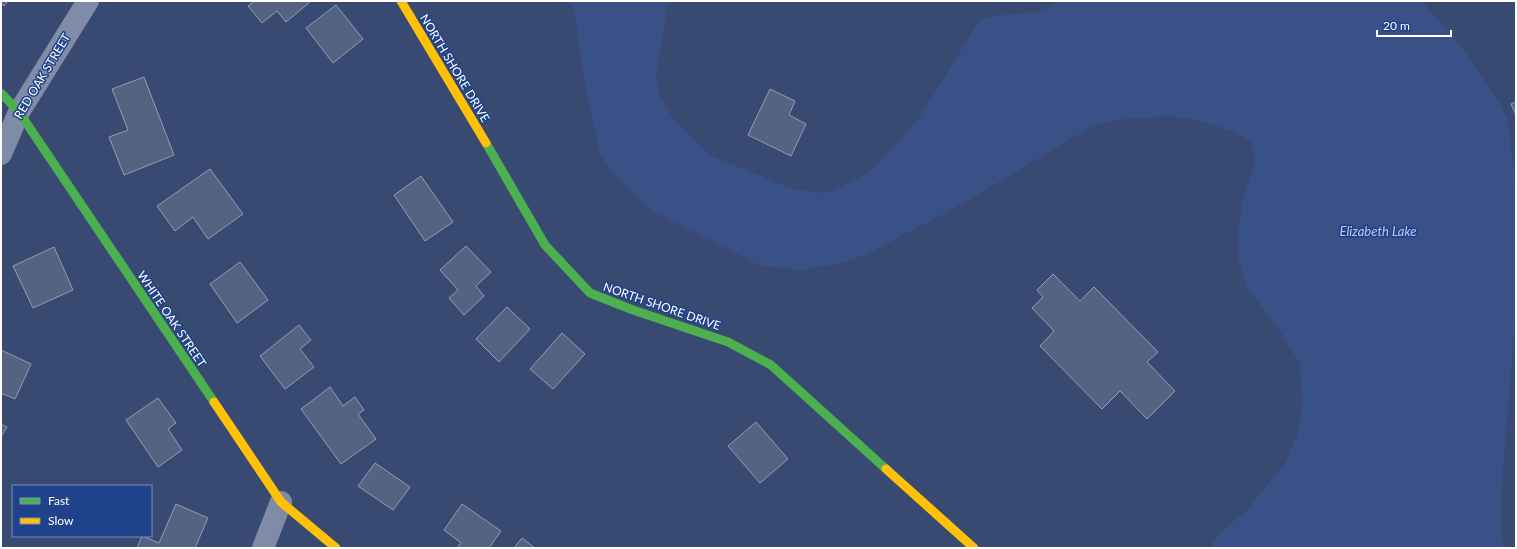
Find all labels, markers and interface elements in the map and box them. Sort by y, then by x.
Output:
street label: NORTH SHORE DRIVE [417,11,493,125]
scale bar [1377,12,1451,38]
text: 20 m [1383,18,1410,33]
street label: RED OAK STREET [11,30,73,122]
water label: Elizabeth Lake [1339,223,1417,239]
street label: WHITE OAK STREET [134,268,210,370]
street label: NORTH SHORE DRIVE [601,279,723,333]
legend [12,485,152,537]
text: Fast [48,493,70,508]
text: Slow [48,513,74,528]

